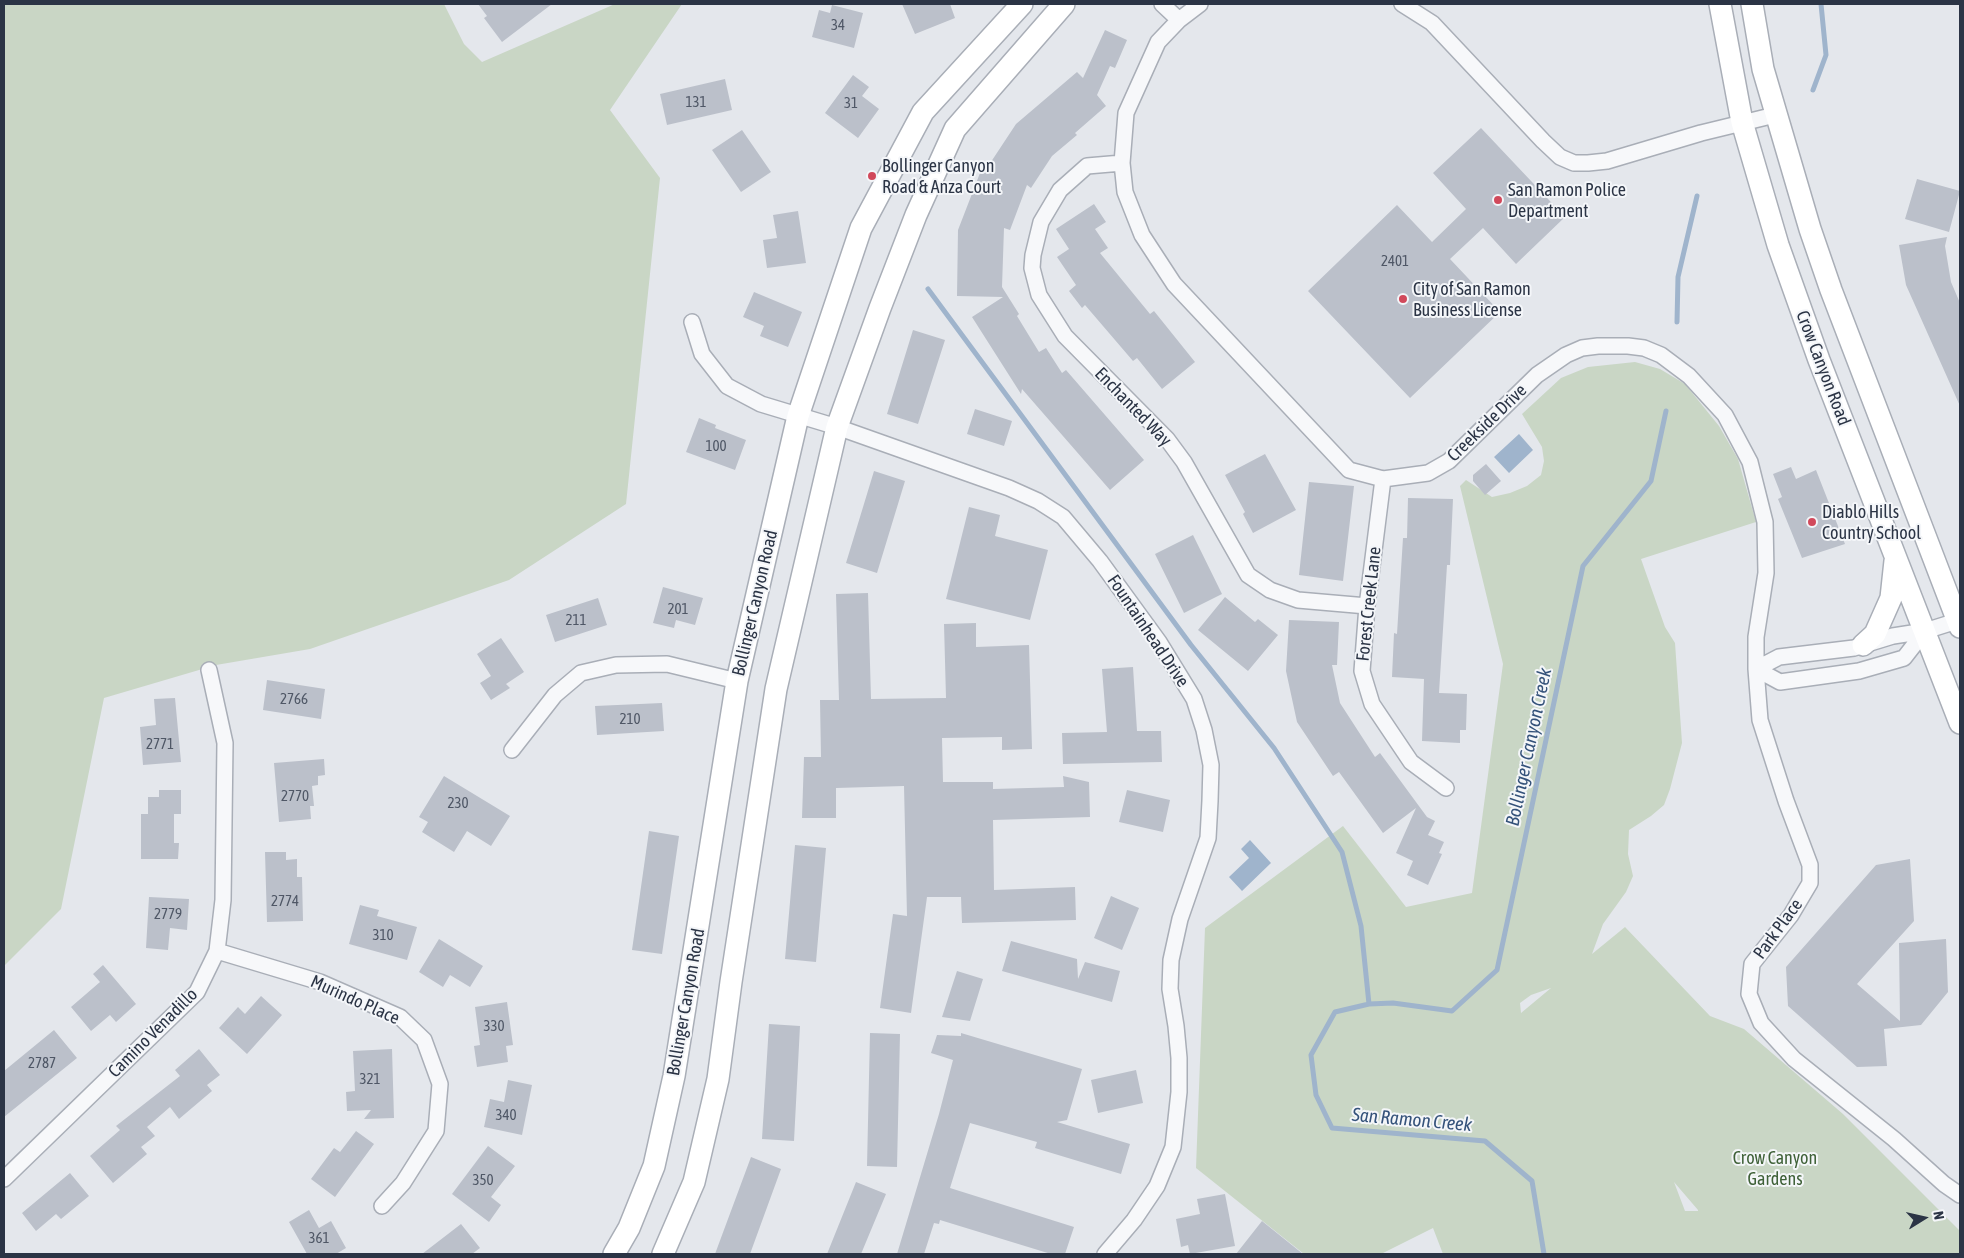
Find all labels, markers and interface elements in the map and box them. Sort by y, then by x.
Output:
house number: 34 [831,16,845,34]
house number: 131 [685,93,707,111]
house number: 31 [844,94,858,112]
place label: Bollinger Canyon Road & Anza Court [882,155,1001,198]
marker: Bollinger Canyon Road & Anza Court [866,170,878,182]
place label: San Ramon Police Department [1508,179,1626,222]
marker: San Ramon Police Department [1492,194,1504,206]
house number: 2401 [1381,252,1409,270]
place label: City of San Ramon Business License [1413,278,1531,320]
marker: City of San Ramon Business License [1397,293,1409,305]
street label: Crow Canyon Road [1791,307,1855,429]
street label: Enchanted Way [1090,363,1176,451]
street label: Creekside Drive [1443,380,1531,466]
house number: 100 [705,437,727,455]
place label: Diablo Hills Country School [1822,501,1921,544]
marker: Diablo Hills Country School [1806,516,1818,528]
street label: Bollinger Canyon Road [728,528,782,678]
street label: Forest Creek Lane [1352,546,1386,662]
street label: Fountainhead Drive [1103,571,1193,691]
house number: 201 [667,600,689,618]
house number: 211 [565,611,587,629]
water label: Bollinger Canyon Creek [1501,666,1557,828]
house number: 2766 [280,690,308,708]
house number: 210 [619,710,641,728]
house number: 2771 [146,735,174,753]
house number: 2770 [281,787,309,805]
house number: 230 [447,794,469,812]
house number: 2774 [271,892,299,910]
street label: Park Place [1749,895,1807,963]
house number: 2779 [154,905,182,923]
house number: 310 [372,926,394,944]
street label: Bollinger Canyon Road [662,927,710,1077]
street label: Murindo Place [307,971,403,1029]
street label: Camino Venadillo [104,984,202,1082]
house number: 330 [483,1017,505,1035]
house number: 2787 [28,1054,56,1072]
house number: 321 [359,1070,381,1088]
water label: San Ramon Creek [1351,1103,1473,1137]
house number: 340 [495,1106,517,1124]
park label: Crow Canyon Gardens [1733,1147,1817,1190]
house number: 350 [472,1171,494,1189]
north arrow [1899,1193,1949,1243]
text: N [1930,1210,1947,1221]
house number: 361 [308,1229,330,1247]

